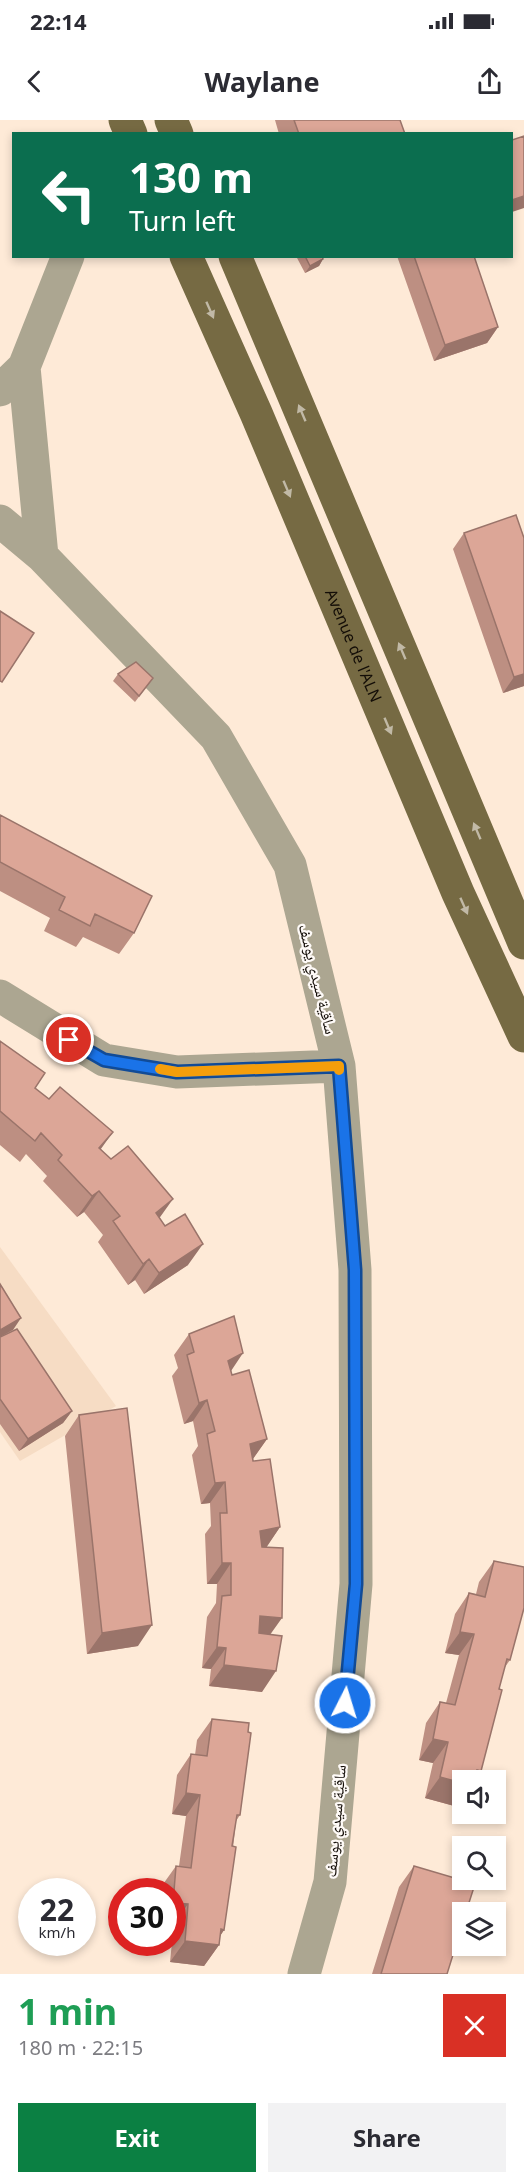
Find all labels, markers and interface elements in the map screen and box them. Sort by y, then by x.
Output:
text: 22:14 [30,6,87,36]
text: Waylane [204,63,320,100]
icon: back [18,65,51,98]
icon: share [473,65,506,98]
text: 130 m [129,148,253,205]
icon: left [30,156,108,234]
text: Turn left [129,202,235,239]
one-way arrow [205,301,215,319]
one-way arrow [297,404,306,422]
one-way arrow [283,480,292,497]
street label: Avenue de l'ALN [320,585,387,705]
one-way arrow [397,642,406,660]
one-way arrow [383,718,393,736]
one-way arrow [472,822,481,840]
one-way arrow [459,897,469,915]
street label: ساقية سيدي يوسف [292,922,342,1037]
pin [43,1014,94,1065]
icon: arrive [52,1023,85,1056]
position arrow [313,1671,377,1735]
street label: ساقية سيدي يوسف [319,1764,353,1878]
map controls [452,1770,506,1956]
button: sound [452,1770,506,1824]
button: search [452,1836,506,1890]
speed limit sign: 30 [108,1878,186,1956]
text: 22 [40,1889,74,1930]
button: layers [452,1902,506,1956]
text: km/h [39,1922,75,1942]
text: 1 min [18,1987,117,2036]
button: close [443,1994,506,2057]
text: 180 m · 22:15 [18,2034,143,2061]
button: Exit [18,2103,256,2172]
button: Share [268,2103,506,2172]

